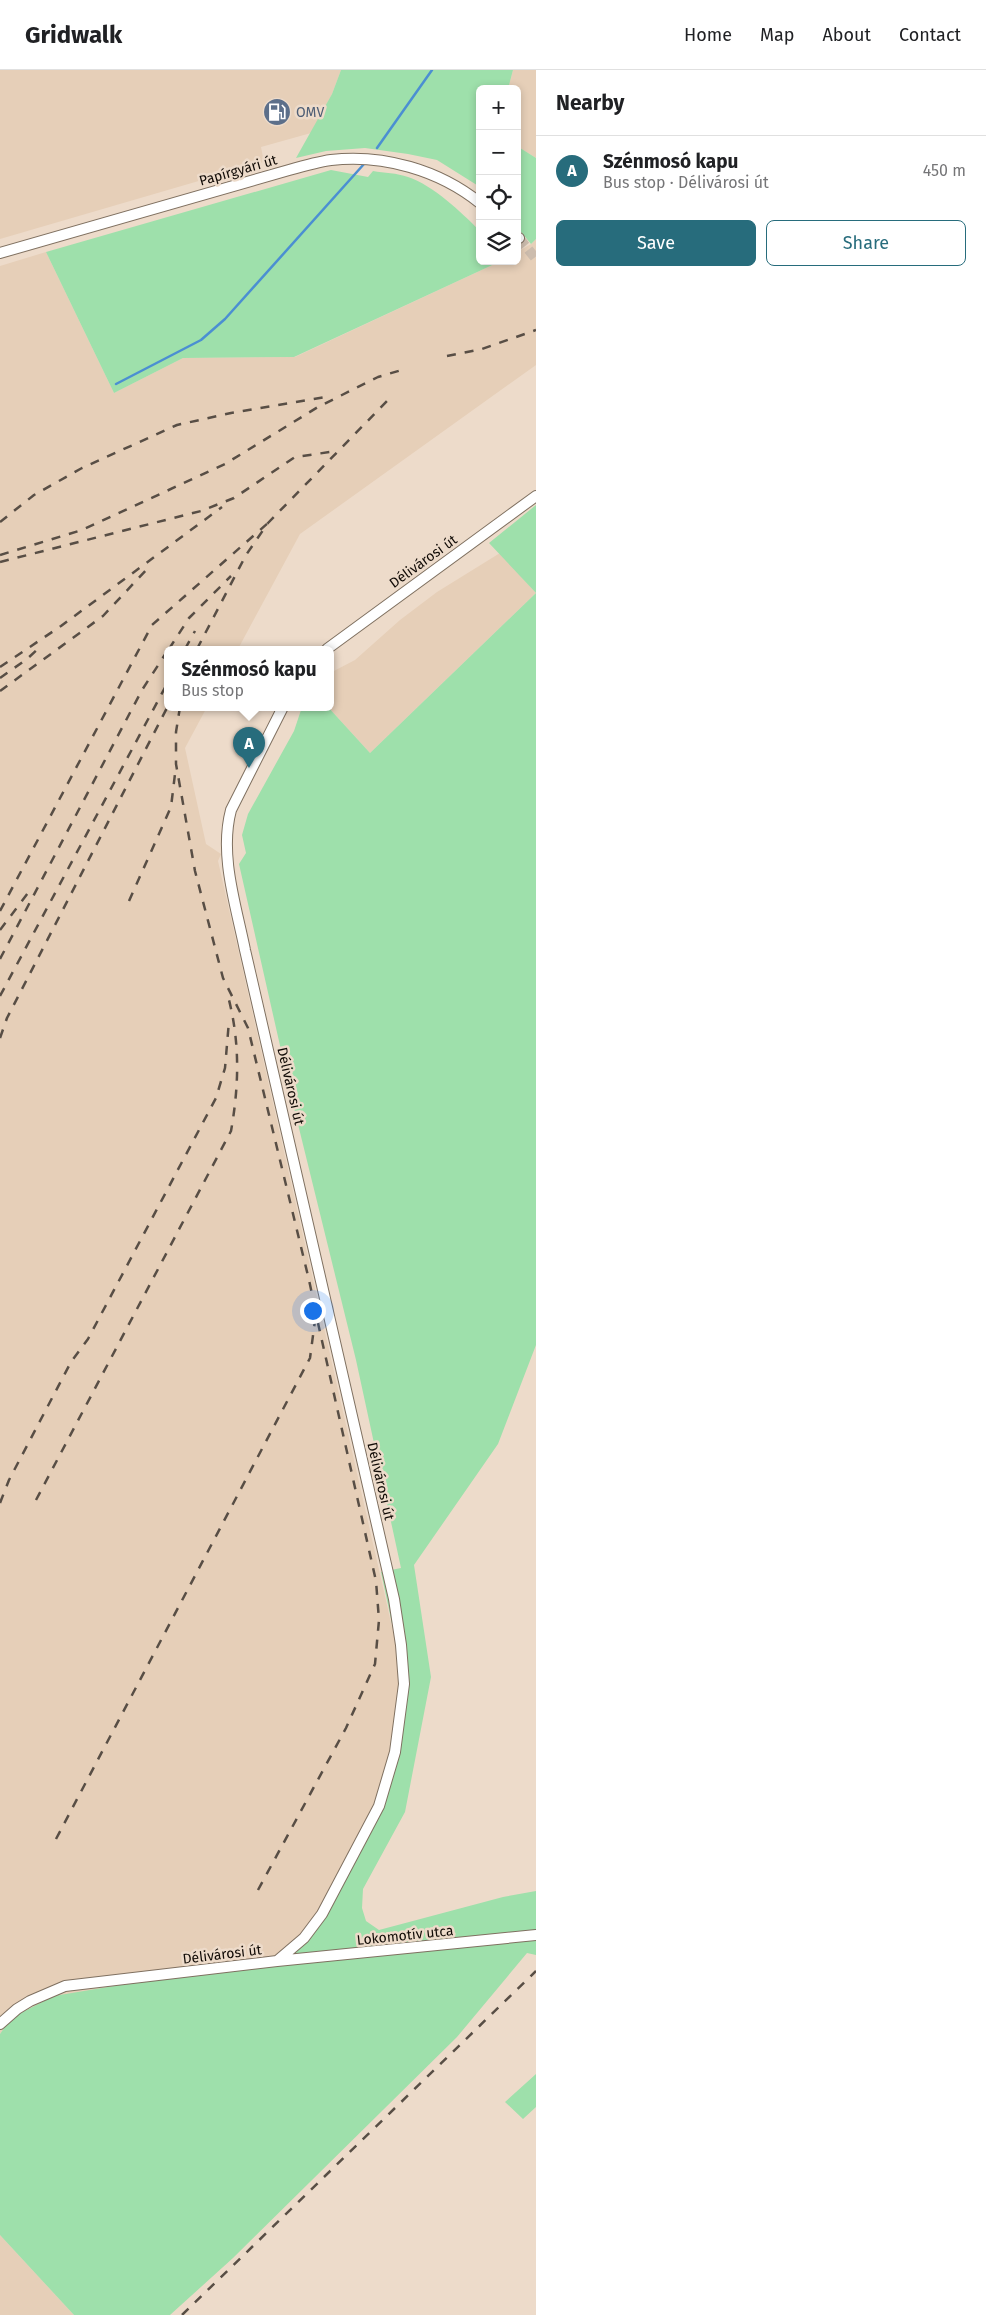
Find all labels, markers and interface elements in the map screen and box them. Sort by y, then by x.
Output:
text: Gridwalk [25,21,122,49]
text: Home [684,24,732,46]
text: Map [760,24,794,46]
text: About [822,24,871,46]
text: Contact [899,24,961,46]
map controls [476,85,521,265]
button: + [476,85,521,130]
text: Nearby [556,90,624,116]
fuel station icon: OMV [262,97,292,127]
place label: OMV [296,104,324,121]
button: − [476,130,521,175]
text: Szénmosó kapu [603,150,738,173]
street label: Papírgyári út [197,151,280,190]
text: A [567,161,577,180]
text: 450 m [923,161,966,180]
text: Bus stop · Délivárosi út [603,173,769,192]
button: locate [476,175,521,220]
button: layers [476,220,521,265]
button: Save [556,220,756,266]
button: Share [766,220,966,266]
street label: Délivárosi út [386,531,461,592]
popup [164,646,334,711]
text: Szénmosó kapu [181,658,317,681]
text: Bus stop [181,681,244,700]
pin: A [233,727,265,768]
street label: Délivárosi út [273,1045,308,1128]
your location [300,1298,326,1324]
street label: Délivárosi út [363,1440,398,1523]
street label: Lokomotív utca [356,1922,454,1949]
street label: Délivárosi út [182,1941,263,1968]

